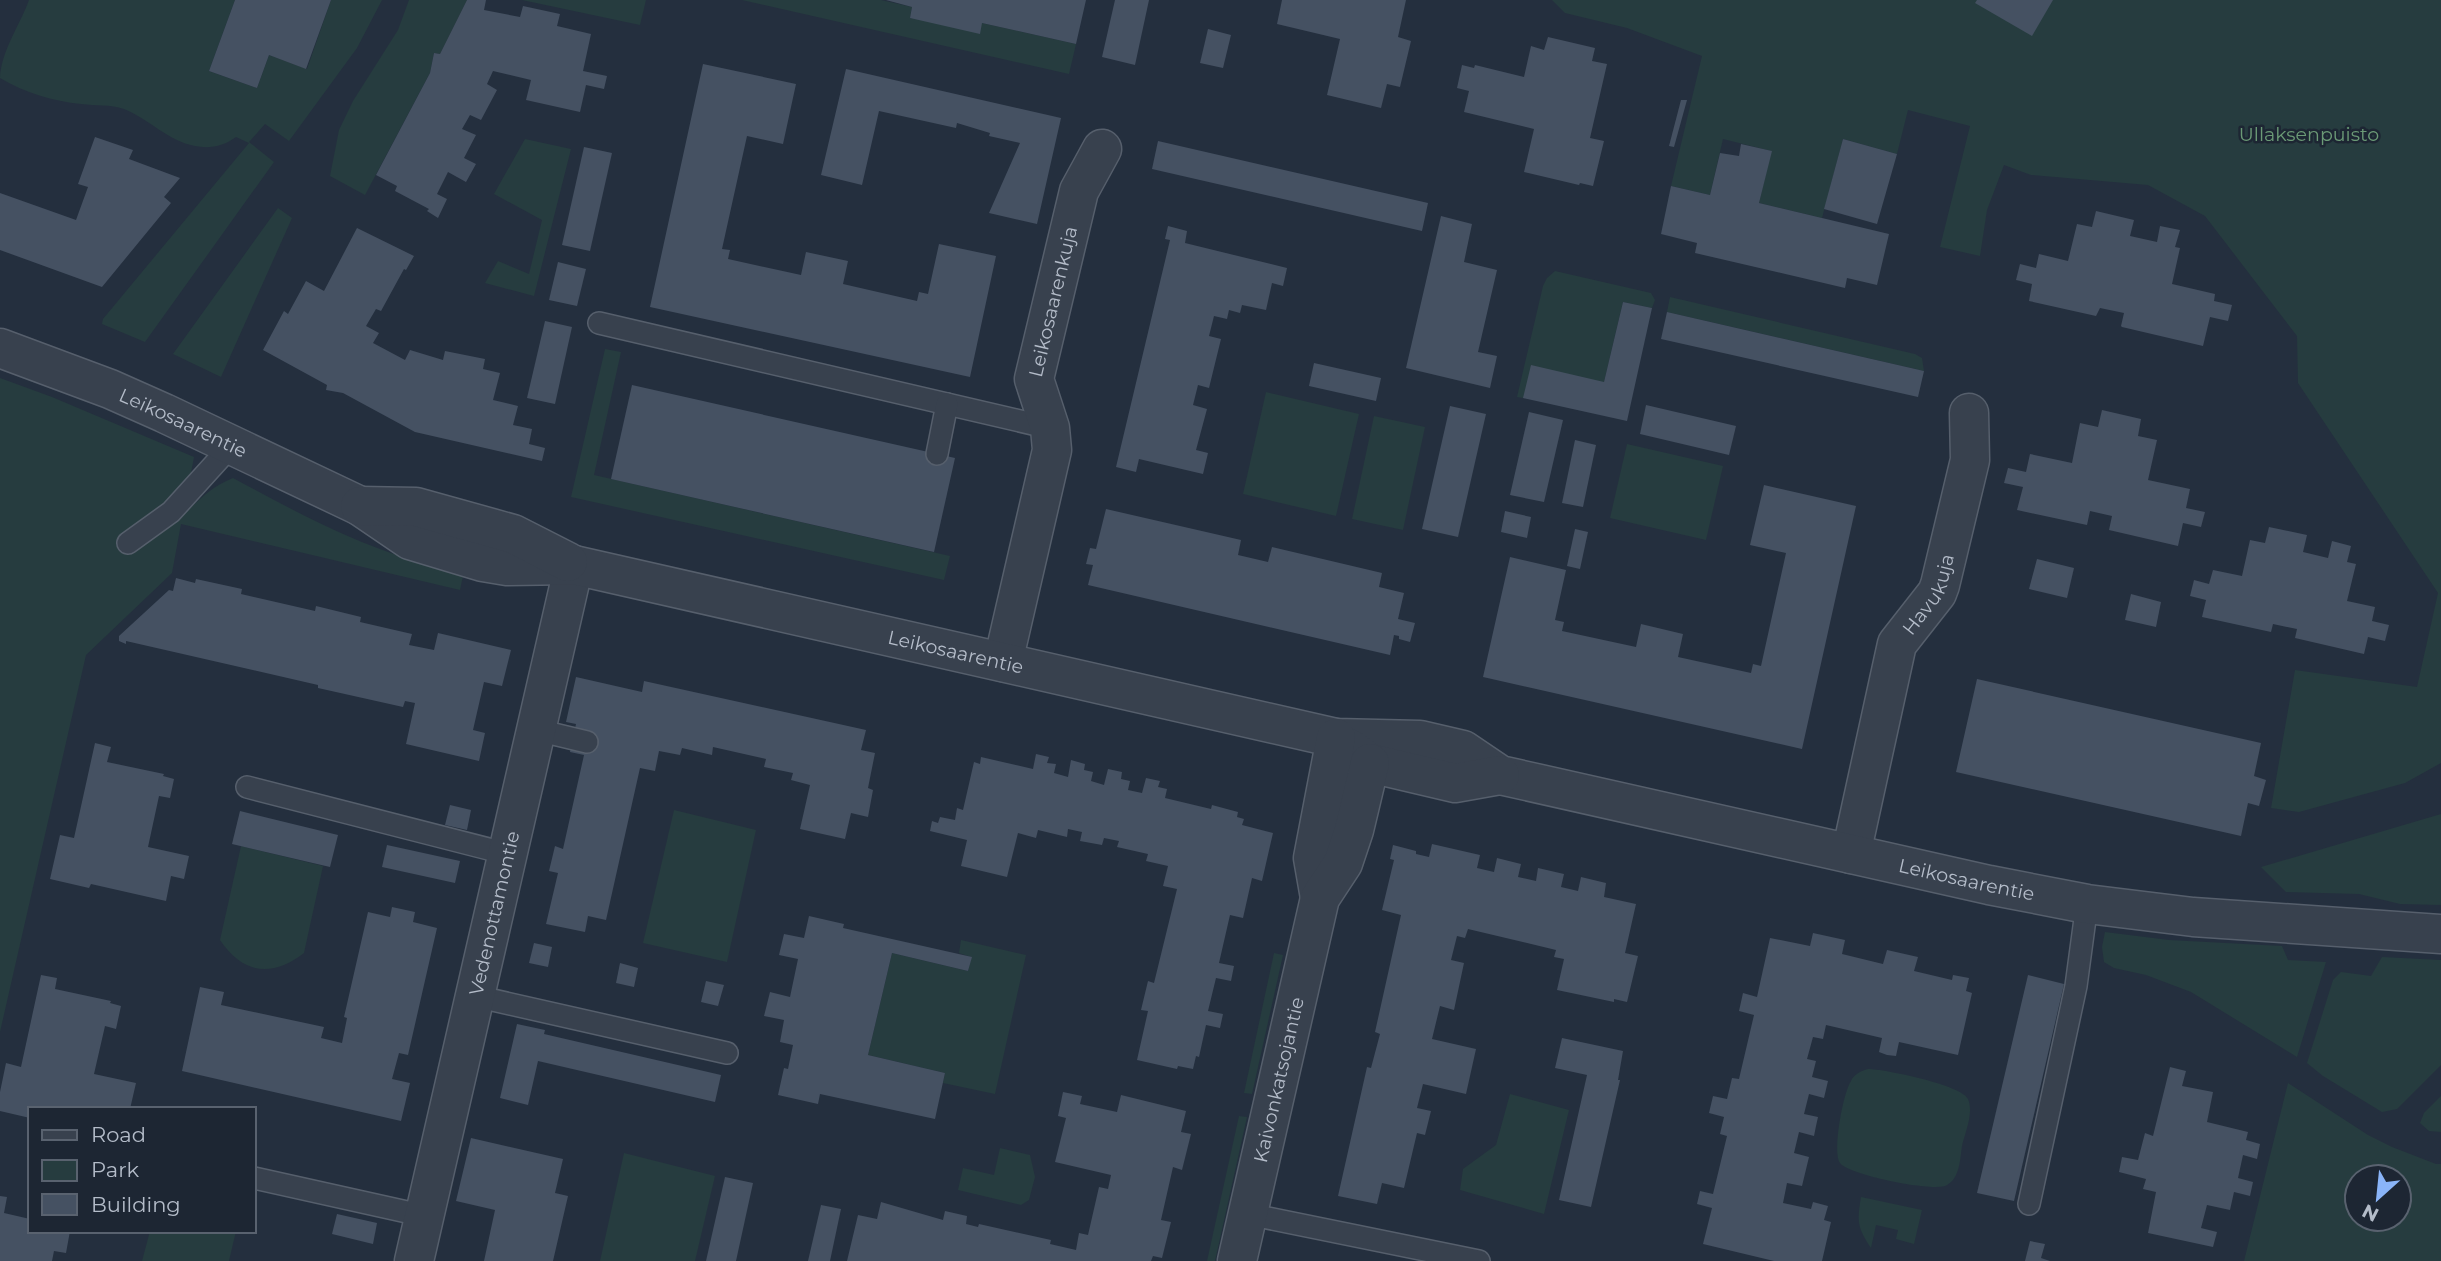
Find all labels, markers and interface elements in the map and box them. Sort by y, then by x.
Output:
park label: Ullaksenpuisto [2239,123,2379,146]
street label: Leikosaarenkuja [1024,224,1082,379]
street label: Leikosaarentie [116,384,251,463]
street label: Havukuja [1898,552,1959,640]
street label: Leikosaarentie [886,626,1026,679]
street label: Vedenottamontie [464,829,525,998]
street label: Leikosaarentie [1897,854,2036,906]
street label: Kaivonkatsojantie [1249,995,1309,1165]
legend [28,1107,256,1233]
text: Road [91,1122,146,1147]
text: Park [91,1157,139,1182]
north arrow [2343,1163,2413,1233]
text: Building [91,1192,181,1217]
text: N [2358,1199,2383,1226]

